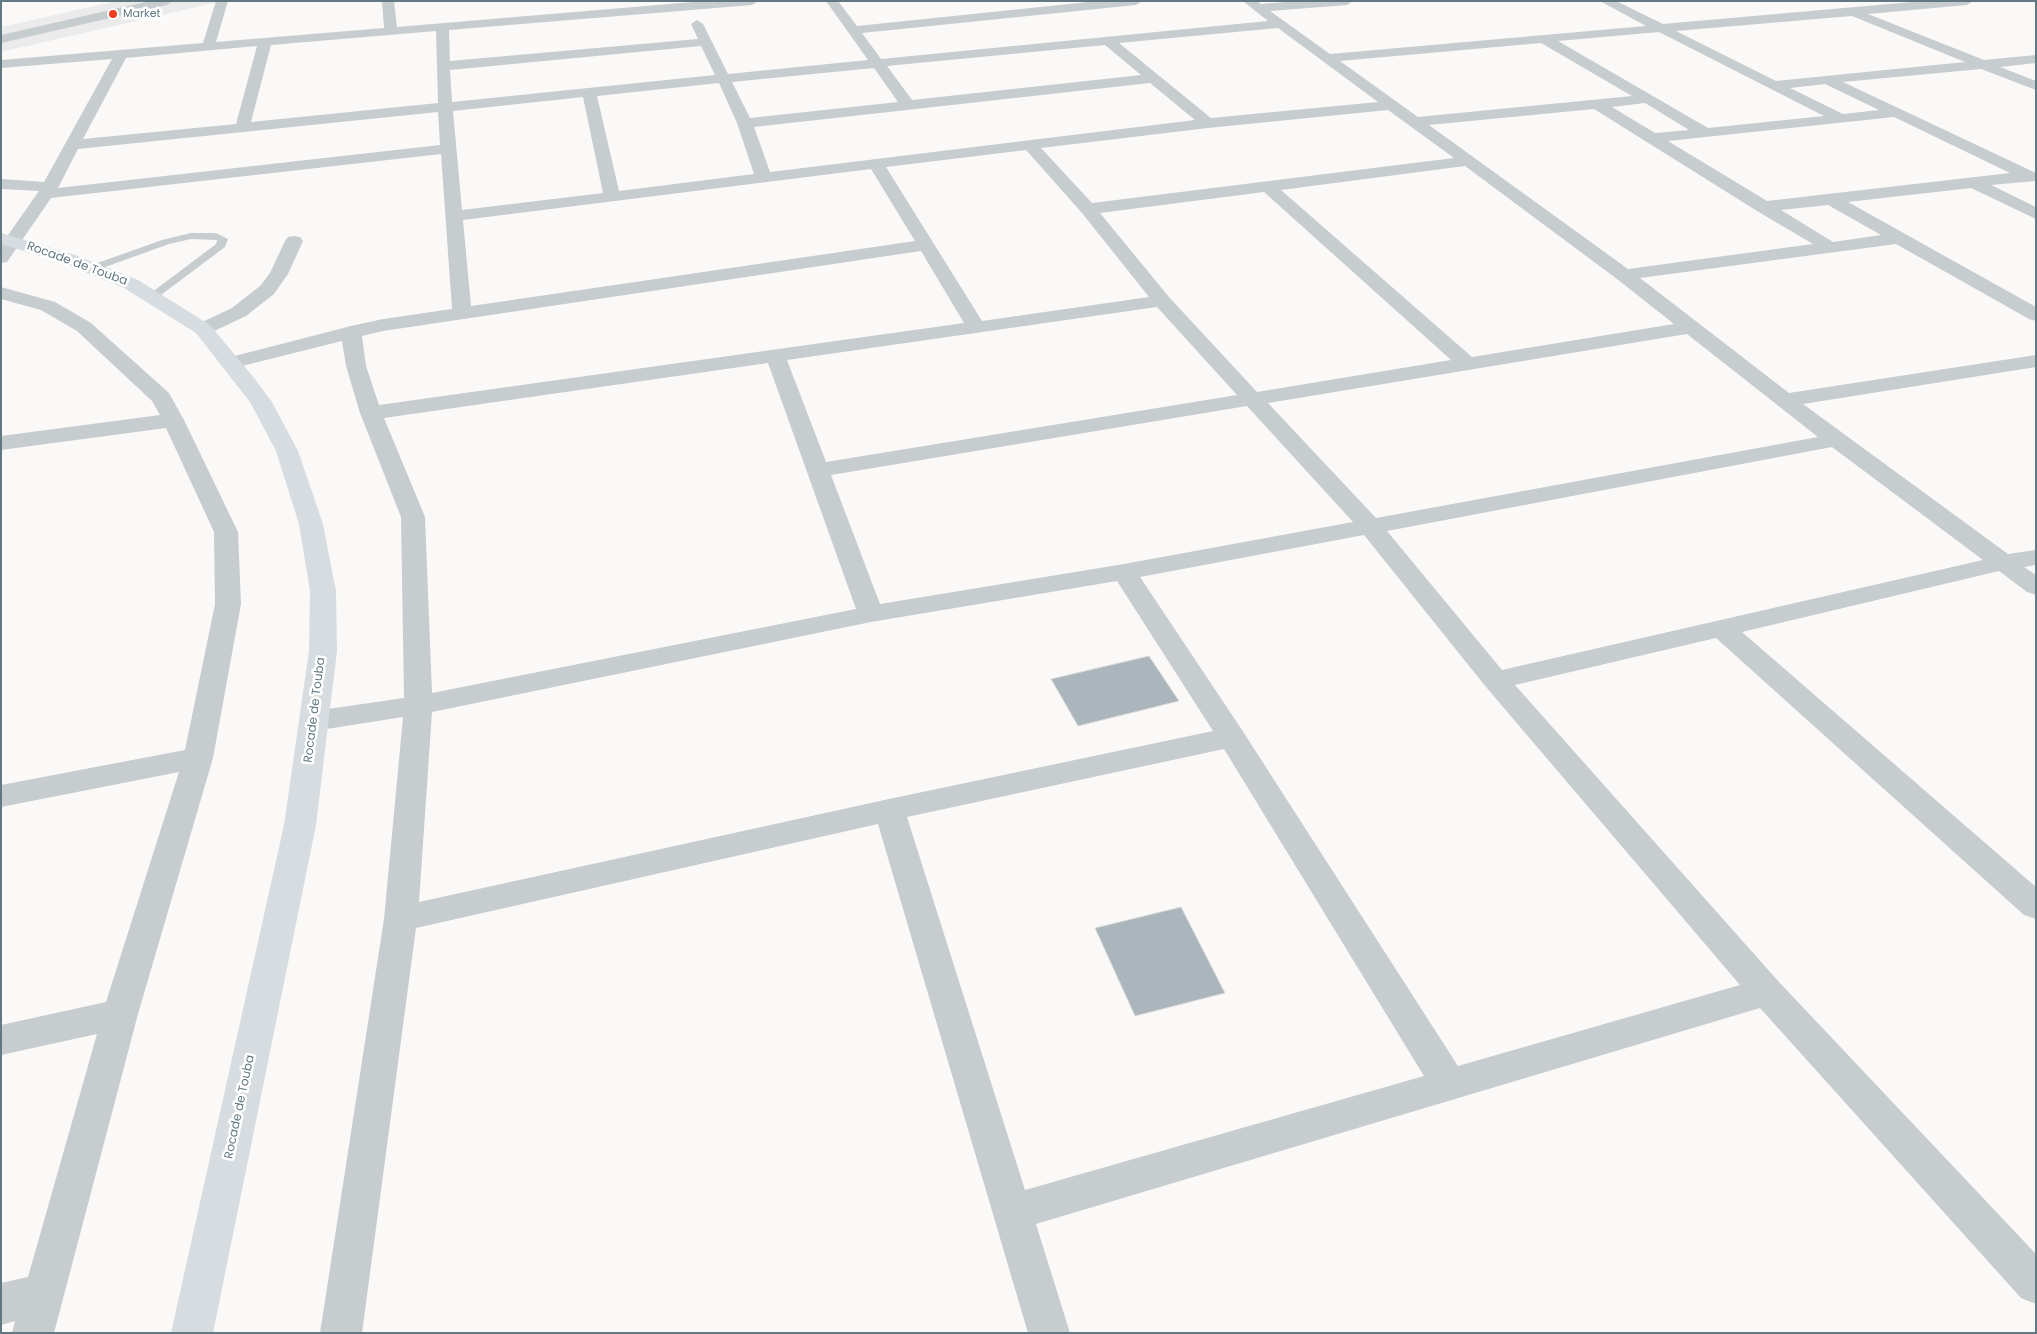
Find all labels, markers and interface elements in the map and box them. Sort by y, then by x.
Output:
place label: Market [123,7,160,21]
marker: Market [107,8,119,20]
street label: Rocade de Touba [25,239,129,289]
street label: Rocade de Touba [301,657,329,763]
street label: Rocade de Touba [222,1054,258,1160]

